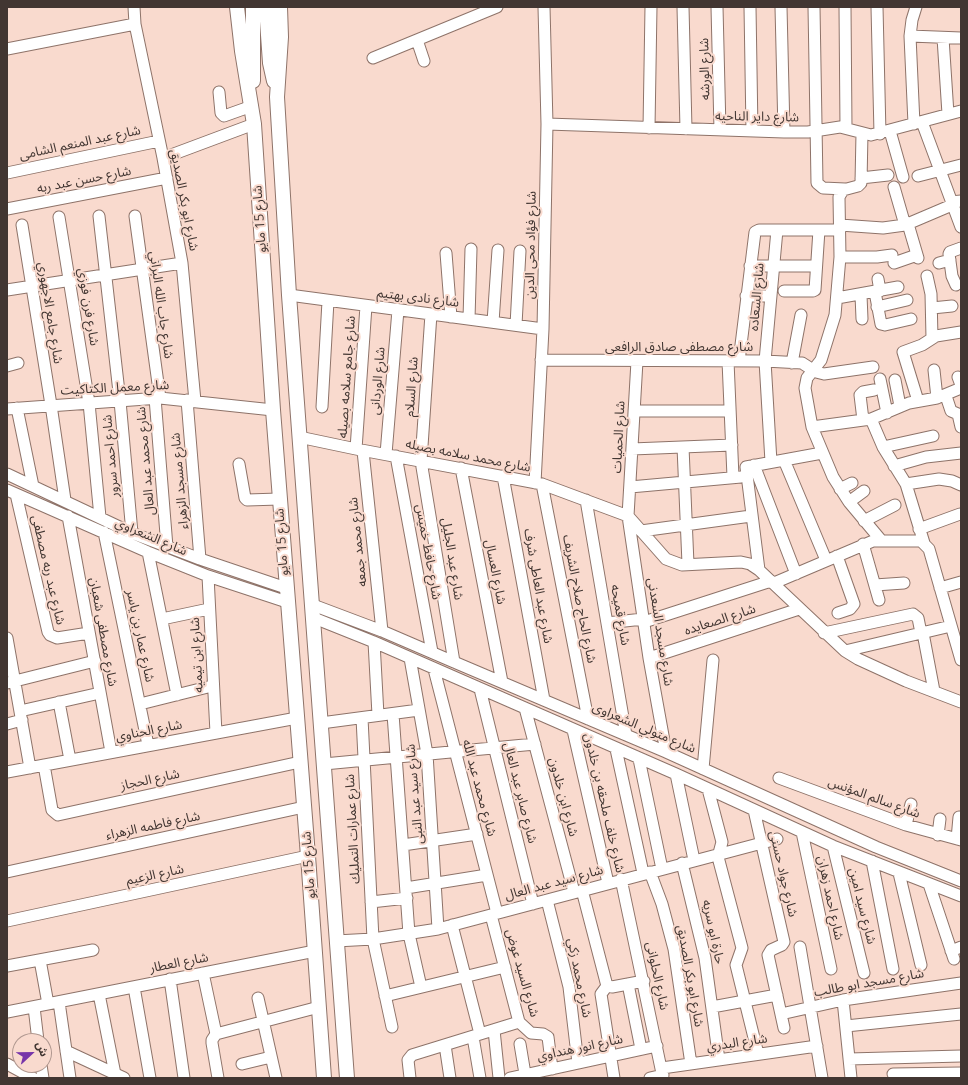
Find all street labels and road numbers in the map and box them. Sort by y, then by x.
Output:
street label: شارع الورشه [697,38,713,100]
street label: شارع داير الناحيه [715,108,799,126]
street label: شارع عبد المنعم الشامى [18,123,142,163]
street label: شارع ابو بكر الصديق [166,148,202,252]
street label: شارع حسن عبد ربه [36,163,132,197]
street label: شارع 15 مايو [250,185,270,253]
street label: شارع فؤاد محى الدين [522,191,540,299]
street label: شارع جاب الله البراني [146,250,176,360]
street label: شارع جامع الاجهوري [34,261,66,365]
street label: شارع السعاده [746,262,768,332]
street label: شارع فرن فوزي [74,267,102,347]
street label: شارع نادى بهتيم [376,285,460,311]
street label: شارع جامع سلامه بصيله [335,315,359,439]
street label: شارع مصطفى صادق الرافعى [605,339,753,355]
street label: شارع الوردانى [367,346,389,416]
street label: شارع السلام [402,356,422,418]
street label: شارع معمل الكتاكيت [60,377,170,399]
street label: شارع الحميات [609,400,629,474]
street label: شارع محمد عبد العال [133,406,159,516]
street label: شارع احمد سرور [100,414,122,498]
street label: شارع مسجد الزهراء [168,432,192,530]
street label: شارع محمد سلامه بصيله [404,436,532,476]
street label: شارع محمد جمعه [346,496,370,588]
street label: شارع حافظ خميس [412,503,444,601]
street label: شارع 15 مايو [272,508,292,576]
street label: شارع عبد ربه مصطفى [28,514,68,626]
street label: شارع الشعراوي [113,515,189,559]
street label: شارع عبد الجليل [438,517,466,601]
street label: شارع عبد العاطى شرف [520,527,556,645]
street label: شارع الحاج صلاح الشريف [559,533,599,665]
street label: شارع العسال [481,538,509,606]
street label: شارع مصطفى شعبان [86,576,120,688]
street label: شارع مسجد السعدنى [644,577,676,687]
street label: شارع قميحه [607,583,633,647]
street label: شارع عمار بن ياسر [123,588,157,684]
street label: شارع الصعايده [682,601,758,639]
street label: شارع ابن تيميه [187,617,207,693]
street label: شارع متولي الشعراوى [590,699,698,757]
street label: شارع الحناوي [114,717,184,745]
street label: شارع خلف ملحقه بن خلدون [580,732,628,874]
street label: شارع محمد عبد الله [459,738,499,838]
street label: شارع صابر عبد العال [500,741,540,845]
street label: شارع سيد عبد النبى [403,743,427,845]
street label: شارع ابن خلدون [545,756,581,838]
street label: شارع الحجاز [119,766,181,794]
street label: شارع عمارات التمليك [342,774,364,884]
street label: شارع سالم المؤنس [826,774,922,822]
street label: شارع فاطمه الزهراء [104,808,202,844]
street label: شارع جواد حسنى [766,829,800,919]
street label: شارع 15 مايو [299,831,319,899]
street label: شارع احمد زهران [813,854,847,942]
street label: شارع الزعيم [125,861,185,889]
street label: شارع سيد عبد العال [503,862,605,904]
street label: شارع سيد امين [845,866,879,946]
street label: حارة ابو سريه [699,898,727,966]
street label: شارع ابو بكر الصديق [673,924,707,1028]
street label: شارع السيد عوض [502,927,542,1019]
street label: شارع محمد زكي [564,937,594,1019]
street label: شارع الحلوانى [642,940,672,1012]
street label: شارع العطار [148,950,210,976]
street label: شارع مسجد ابو طالب [813,966,925,1000]
street label: شارع انور هنداوي [536,1031,624,1065]
street label: شارع البدري [706,1031,768,1055]

